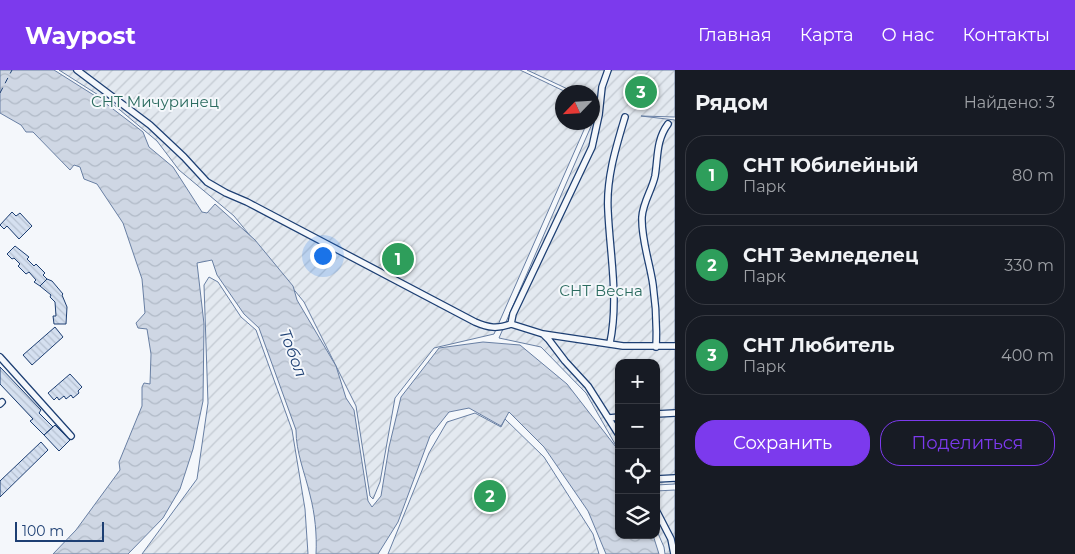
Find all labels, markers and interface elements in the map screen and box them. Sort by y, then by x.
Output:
text: Waypost [25,21,136,50]
text: Главная [698,24,772,46]
text: Карта [800,24,854,46]
text: О нас [882,24,934,46]
text: Контакты [962,24,1050,46]
pin: 3 [625,73,657,111]
north arrow [555,85,600,130]
text: Рядом [695,90,768,115]
park label: СНТ Мичуринец [91,92,219,111]
text: Найдено: 3 [964,93,1055,112]
text: СНТ Юбилейный [743,154,919,177]
text: 1 [709,166,715,185]
text: 80 m [1012,166,1054,185]
text: Парк [743,177,786,196]
pin: 1 [382,240,414,278]
your location [310,243,336,269]
text: СНТ Земледелец [743,244,918,267]
text: 2 [707,256,717,275]
text: 330 m [1004,256,1054,275]
text: Парк [743,267,786,286]
park label: СНТ Весна [559,281,643,300]
water label: Тобол [275,326,311,380]
text: СНТ Любитель [743,334,894,357]
text: 3 [707,346,717,365]
text: 400 m [1001,346,1054,365]
text: Парк [743,357,786,376]
map controls [615,359,660,539]
button: + [615,359,660,404]
button: − [615,404,660,449]
button: Сохранить [695,420,870,466]
button: Поделиться [880,420,1055,466]
button: locate [615,449,660,494]
pin: 2 [474,477,506,515]
button: layers [615,494,660,539]
scale bar [15,519,104,542]
text: 100 m [22,522,64,540]

